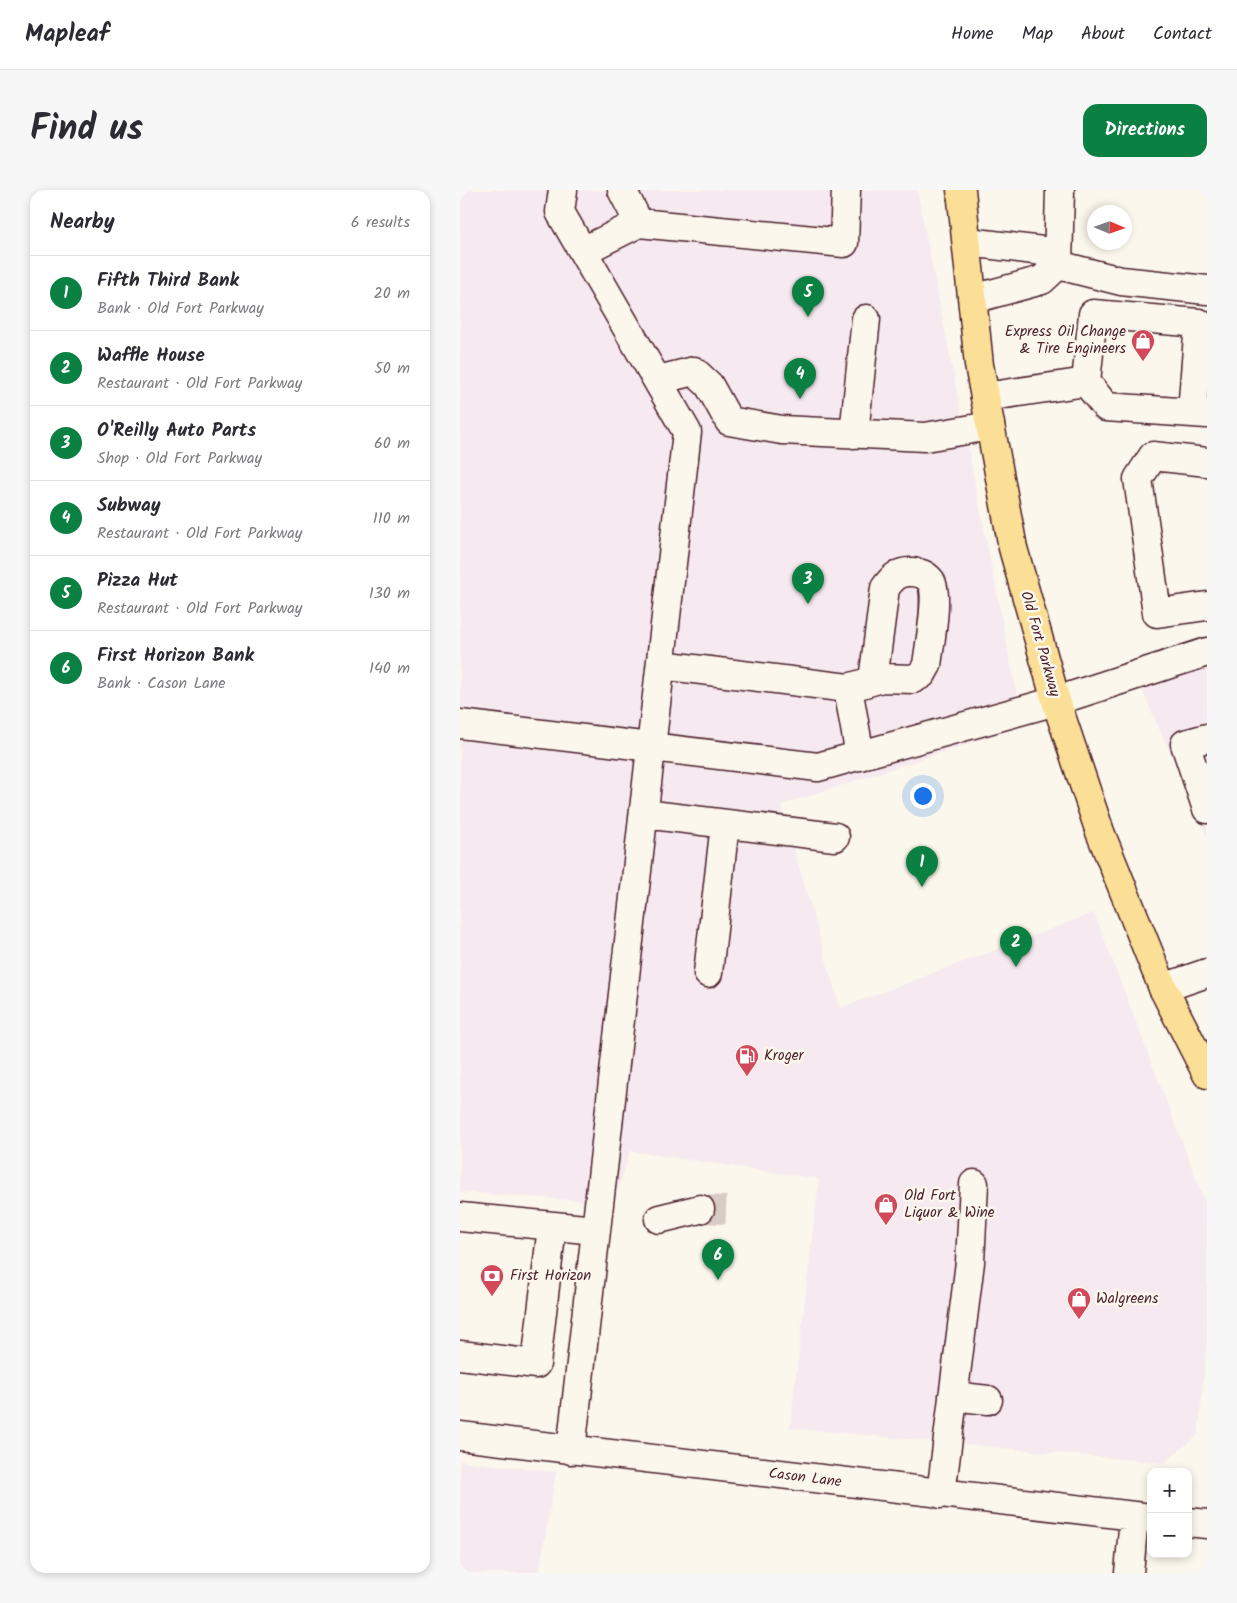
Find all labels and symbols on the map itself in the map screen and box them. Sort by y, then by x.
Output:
north arrow [1087,205,1132,250]
pin: 5 [792,276,824,317]
place label: Express Oil Change & Tire Engineers [1005,320,1127,361]
shop icon: Express Oil Change & Tire Engineers [1130,328,1156,362]
pin: 4 [784,358,816,399]
pin: 3 [792,563,824,604]
street label: Old Fort Parkway [1013,588,1067,701]
your location [910,783,936,809]
pin: 1 [906,846,938,887]
pin: 2 [1000,926,1032,967]
fuel station icon: Kroger [734,1043,760,1077]
place label: Kroger [764,1044,805,1068]
place label: Old Fort Liquor & Wine [904,1184,995,1225]
shop icon: Old Fort Liquor & Wine [873,1192,899,1226]
pin: 6 [702,1239,734,1280]
bank icon: First Horizon [479,1263,505,1297]
place label: First Horizon [510,1264,591,1288]
shop icon: Walgreens [1066,1286,1092,1320]
place label: Walgreens [1096,1287,1159,1311]
street label: Cason Lane [767,1462,843,1494]

